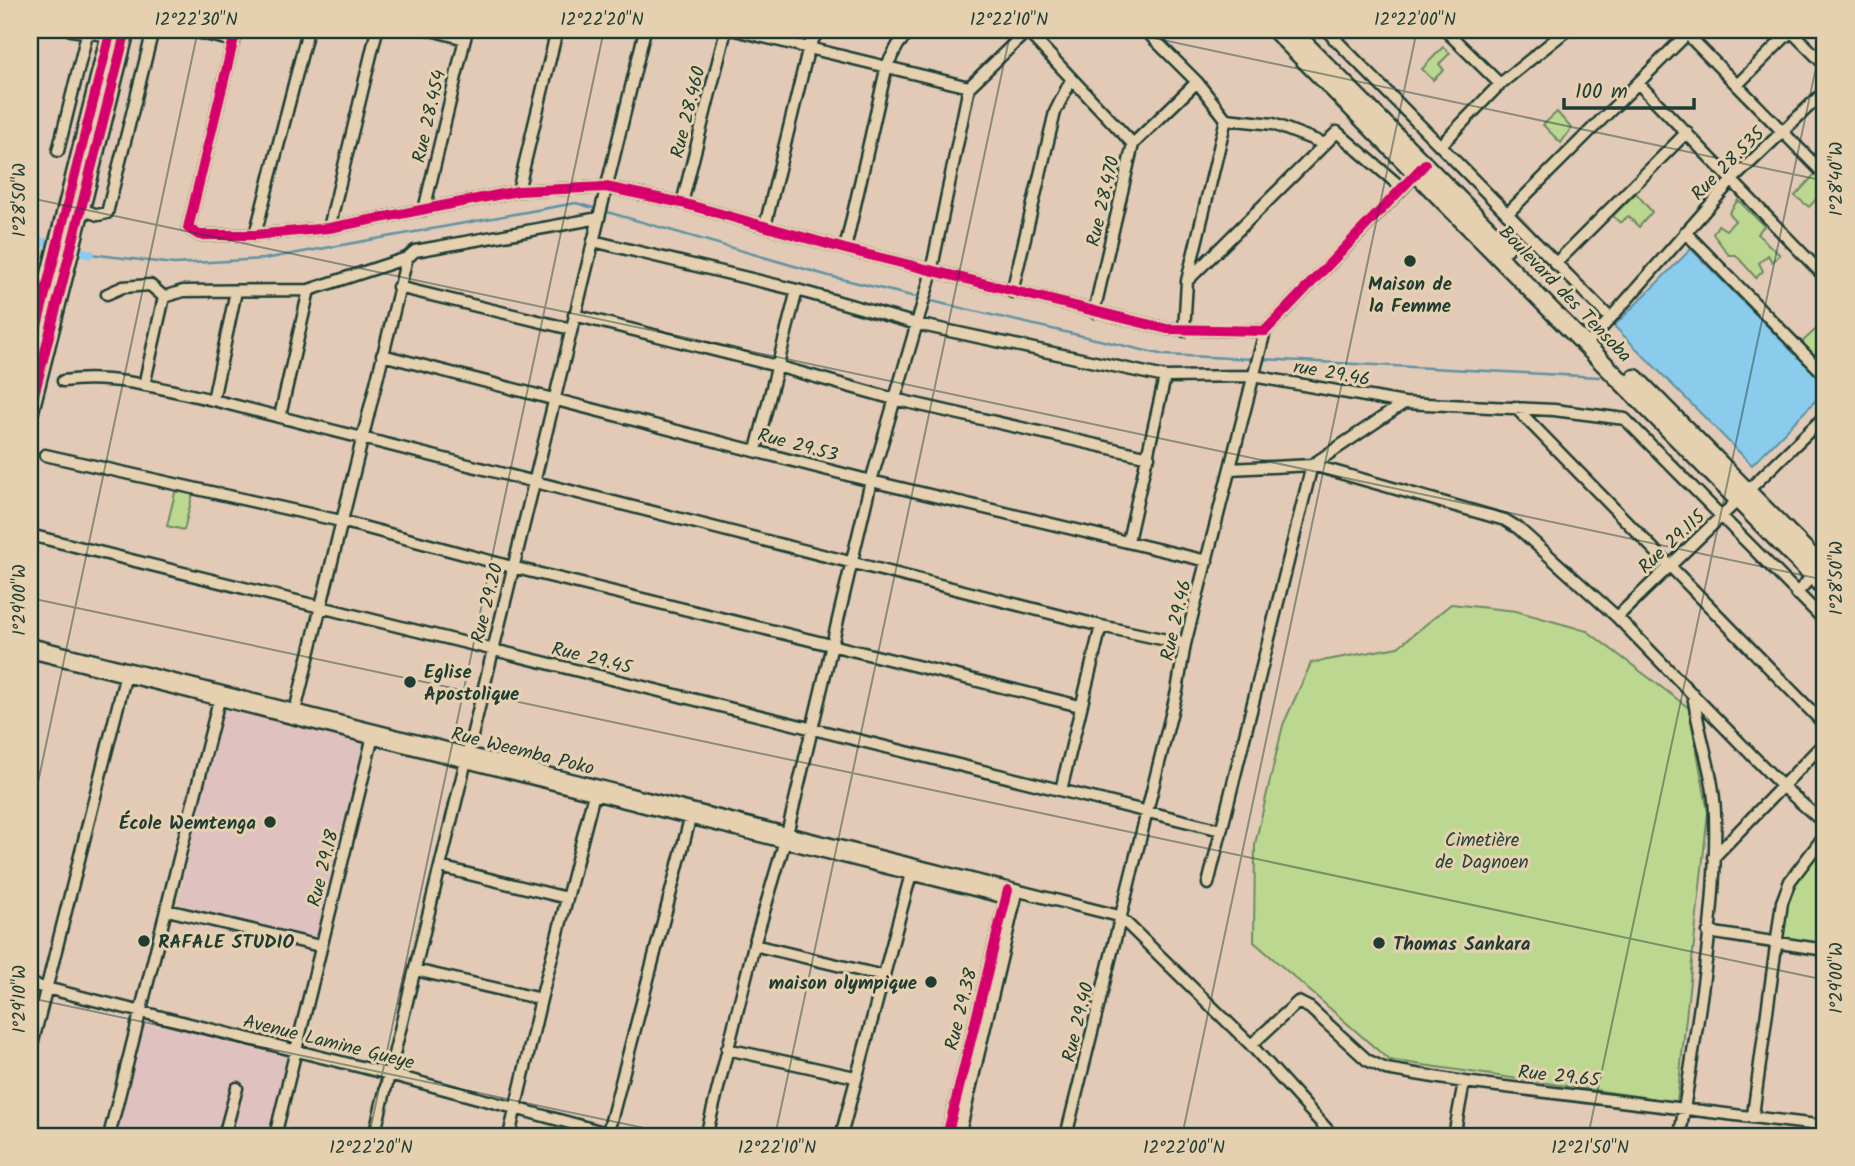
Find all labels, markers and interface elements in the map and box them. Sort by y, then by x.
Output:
text: 12°22'30"N [154,6,238,35]
text: 12°22'20"N [560,6,644,35]
text: 12°22'10"N [970,6,1048,35]
text: 12°22'00"N [1374,6,1456,35]
street label: Rue 28.460 [663,63,715,162]
scale bar [1564,66,1694,110]
street label: Rue 28.454 [405,67,455,166]
text: 100 m [1575,76,1628,109]
street label: Rue 28.535 [1684,119,1774,208]
text: 1°28'40"W [1823,142,1852,216]
street label: Rue 28.470 [1079,153,1129,250]
text: 1°28'50"W [6,163,35,237]
street label: Boulevard des Tensoba [1491,219,1638,370]
marker: Maison de la Femme [1402,253,1418,269]
place label: Maison de la Femme [1368,270,1452,322]
street label: rue 29.46 [1291,352,1372,395]
street label: Rue 29.53 [754,421,841,471]
street label: Rue 29.115 [1632,502,1714,582]
text: 1°28'50"W [1823,541,1852,615]
street label: Rue 29.20 [463,560,512,647]
text: 1°29'00"W [6,564,35,636]
street label: Rue 29.46 [1153,577,1201,664]
street label: Rue 29.45 [548,634,637,684]
place label: Eglise Apostolique [424,658,519,710]
marker: Eglise Apostolique [402,674,418,690]
street label: Rue Weemba Poko [448,720,597,784]
place label: École Wemtenga [119,809,256,839]
marker: École Wemtenga [262,814,278,830]
street label: Rue 29.18 [300,826,348,910]
park label: Cimetière de Dagnoen [1435,826,1529,878]
place label: RAFALE STUDIO [158,928,294,958]
place label: Thomas Sankara [1393,930,1531,960]
marker: RAFALE STUDIO [136,933,152,949]
marker: Thomas Sankara [1371,935,1387,951]
text: 1°29'00"W [1823,942,1852,1014]
text: 1°29'10"W [6,965,35,1033]
street label: Rue 29.38 [937,965,987,1054]
place label: maison olympique [769,969,917,999]
marker: maison olympique [923,974,939,990]
street label: Rue 29.40 [1055,979,1103,1066]
street label: Avenue Lamine Gueye [240,1007,418,1079]
street label: Rue 29.65 [1516,1058,1603,1096]
text: 12°22'20"N [329,1134,413,1163]
text: 12°22'10"N [738,1134,816,1163]
text: 12°22'00"N [1143,1134,1225,1163]
text: 12°21'50"N [1551,1134,1629,1163]

